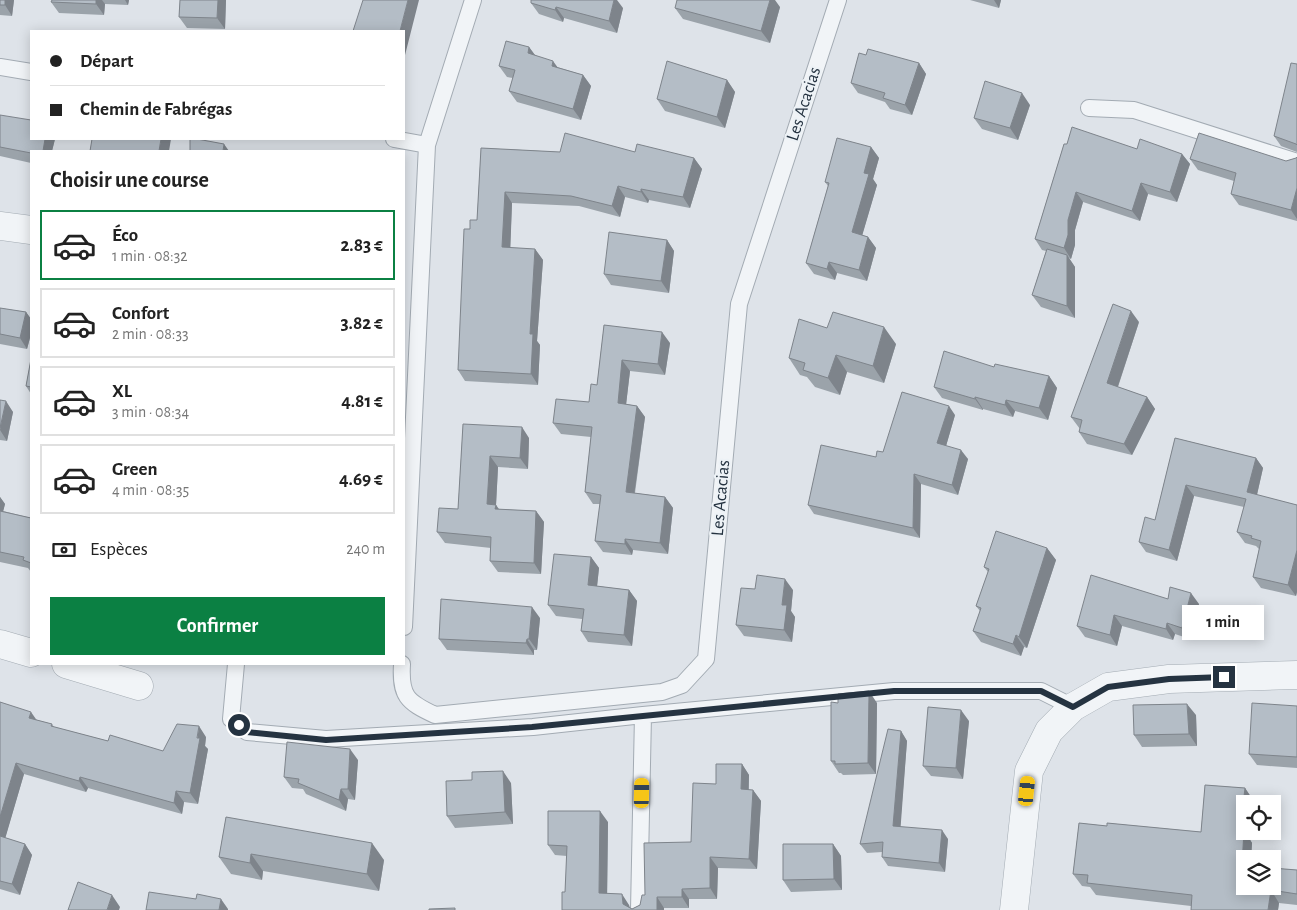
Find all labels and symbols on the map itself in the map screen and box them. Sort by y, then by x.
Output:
street label: Les Acacias [784,65,824,143]
street label: Les Acacias [709,459,733,537]
callout: 1 min [1183,604,1265,640]
route end [1213,666,1235,688]
route start [228,714,250,736]
car [1017,775,1036,807]
car [634,778,649,808]

